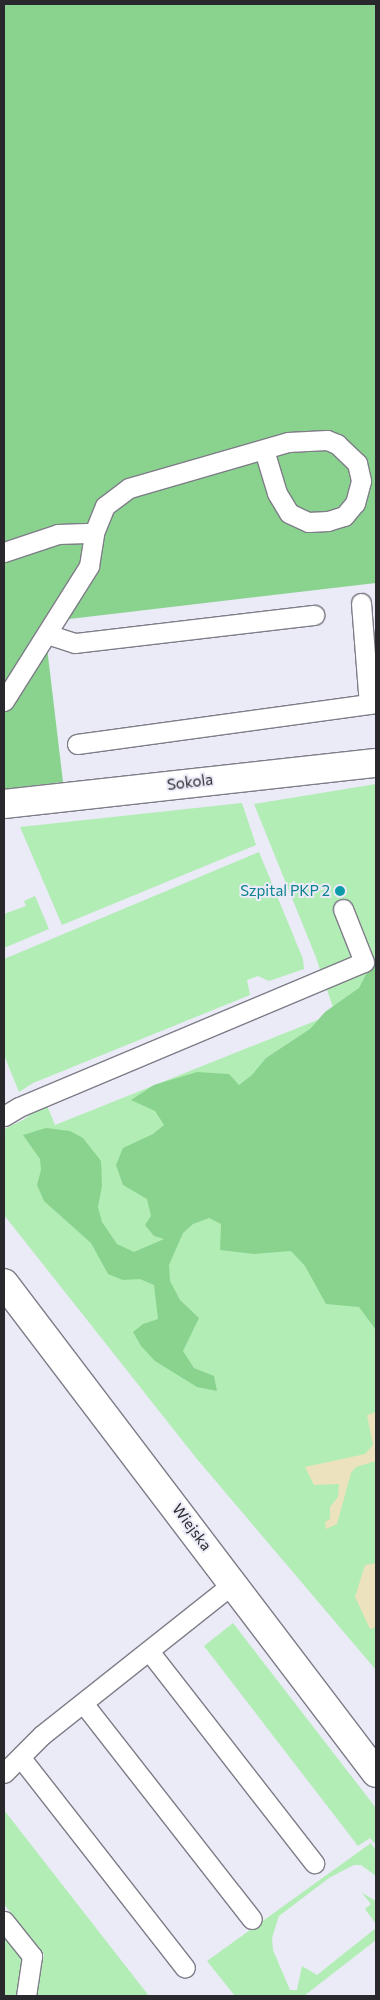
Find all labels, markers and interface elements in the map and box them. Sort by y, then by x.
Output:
street label: Sokola [166,770,214,794]
place label: Szpital PKP 2 [240,882,330,900]
marker: Szpital PKP 2 [334,885,346,897]
street label: Wiejska [169,1500,215,1554]

